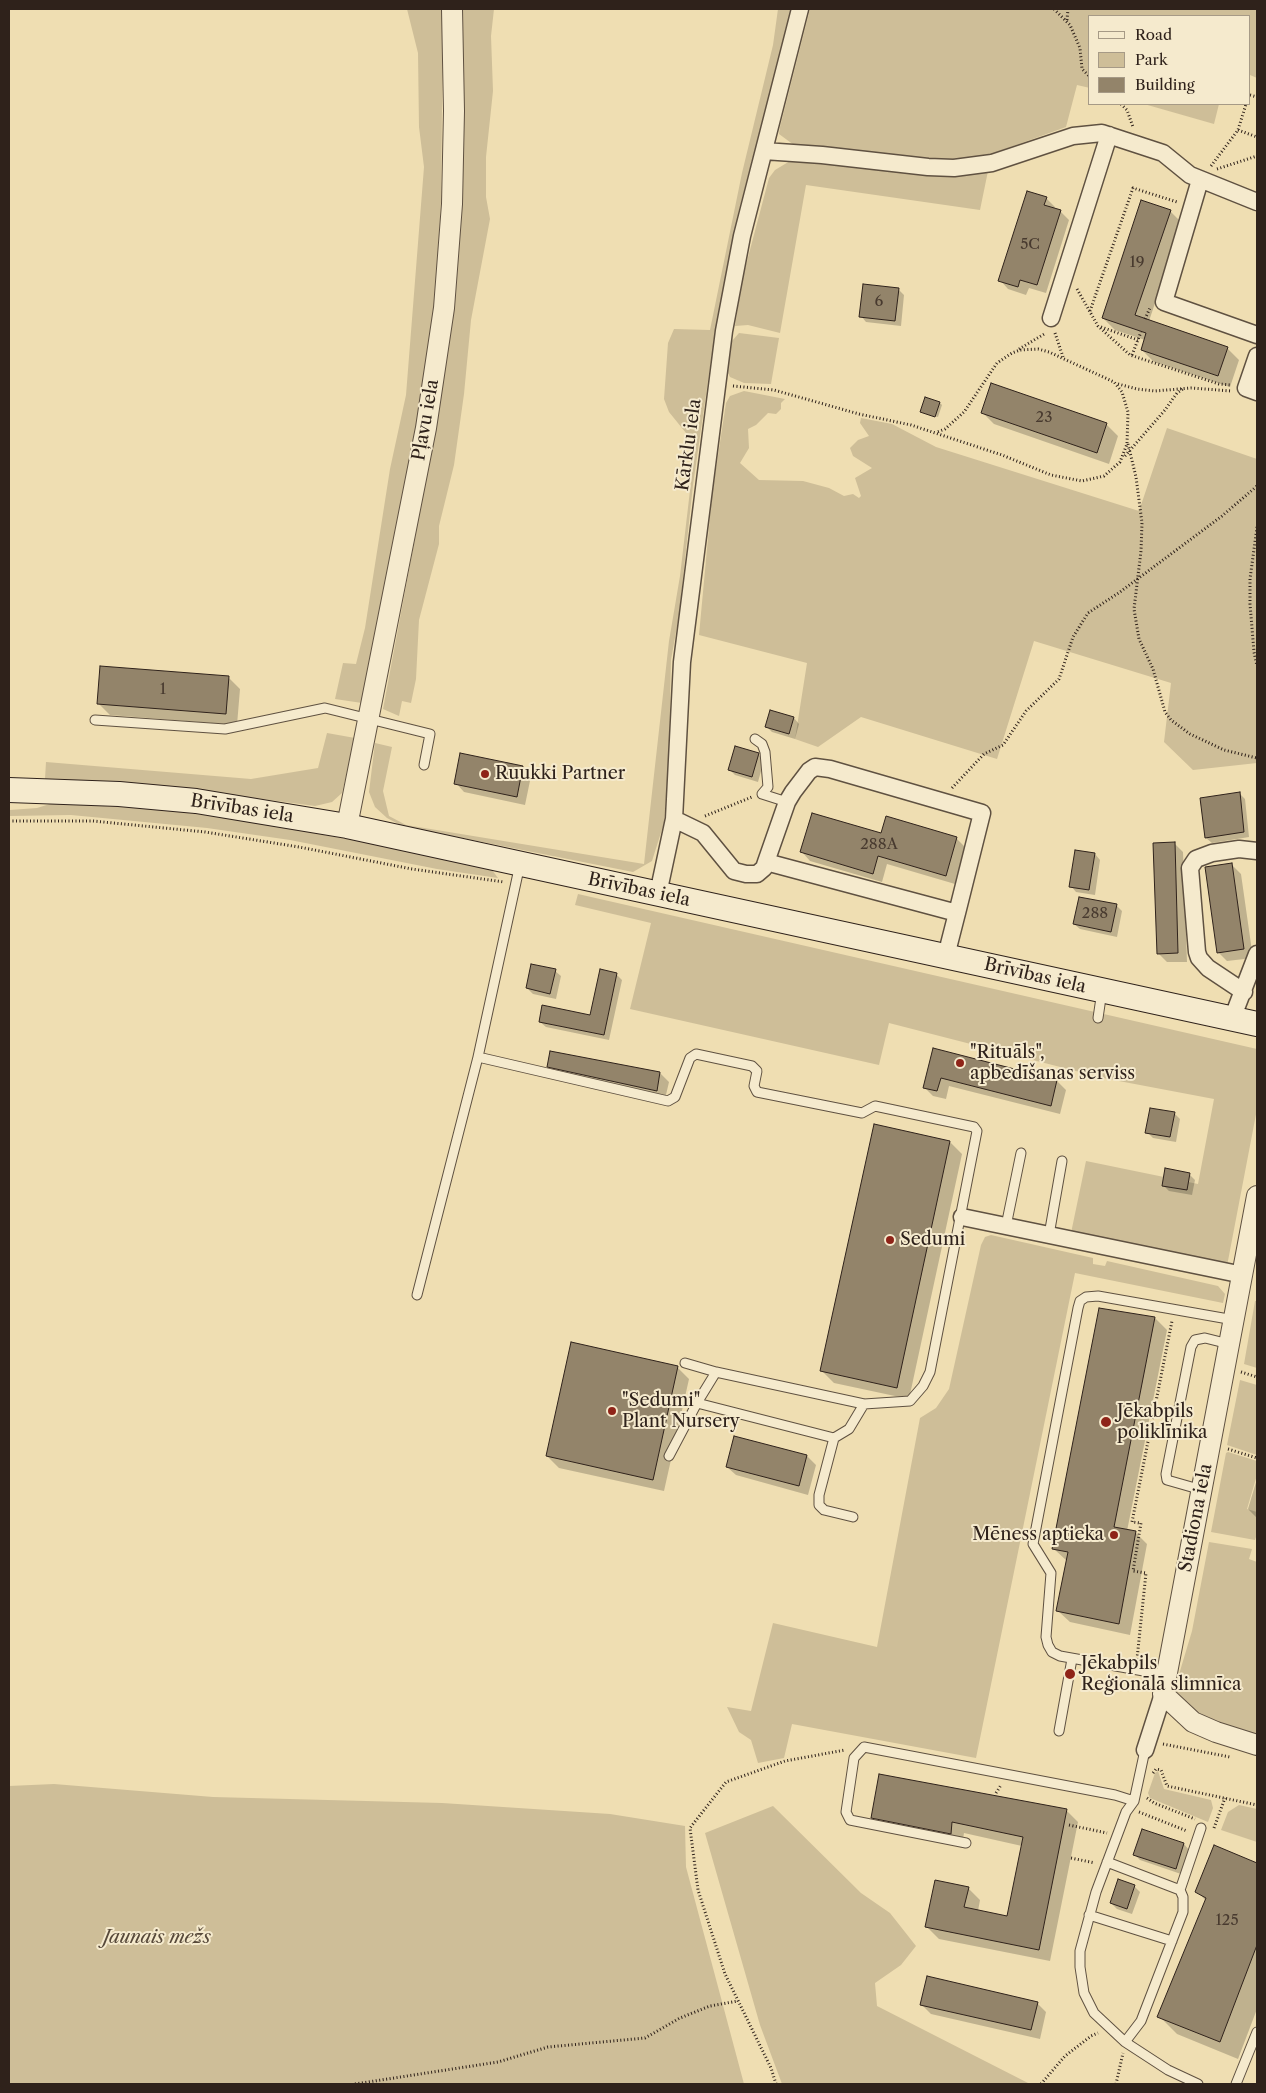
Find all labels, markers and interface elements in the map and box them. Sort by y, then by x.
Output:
legend [1088,15,1251,105]
text: Road [1135,25,1172,44]
text: Park [1135,50,1168,69]
text: Building [1135,75,1195,94]
house number: 5C [1020,236,1040,254]
house number: 19 [1129,254,1145,272]
house number: 6 [875,293,883,311]
street label: Pļavu iela [408,378,444,462]
street label: Kārklu iela [672,397,706,493]
house number: 23 [1036,409,1052,427]
house number: 1 [160,681,166,699]
place label: Ruukki Partner [495,763,625,785]
marker: Ruukki Partner [479,768,491,780]
street label: Brīvības iela [189,790,295,828]
house number: 288A [860,836,898,854]
street label: Brīvības iela [586,869,692,911]
house number: 288 [1082,905,1108,923]
street label: Brīvības iela [982,954,1088,998]
place label: "Rituāls", apbedīšanas serviss [970,1042,1135,1084]
marker: "Rituāls", apbedīšanas serviss [954,1057,966,1069]
place label: Sedumi [900,1229,965,1251]
marker: Sedumi [884,1234,896,1246]
place label: "Sedumi" Plant Nursery [622,1390,740,1432]
place label: Jēkabpils poliklīnika [1117,1401,1207,1444]
marker: "Sedumi" Plant Nursery [606,1405,618,1417]
marker: Jēkabpils poliklīnika [1099,1415,1113,1429]
street label: Stadiona iela [1175,1462,1217,1574]
place label: Mēness aptieka [972,1524,1104,1546]
marker: Mēness aptieka [1108,1529,1120,1541]
place label: Jēkabpils Reģionālā slimnīca [1081,1653,1242,1696]
marker: Jēkabpils Reģionālā slimnīca [1063,1667,1077,1681]
house number: 125 [1215,1912,1239,1930]
park label: Jaunais mežs [103,1927,211,1949]

